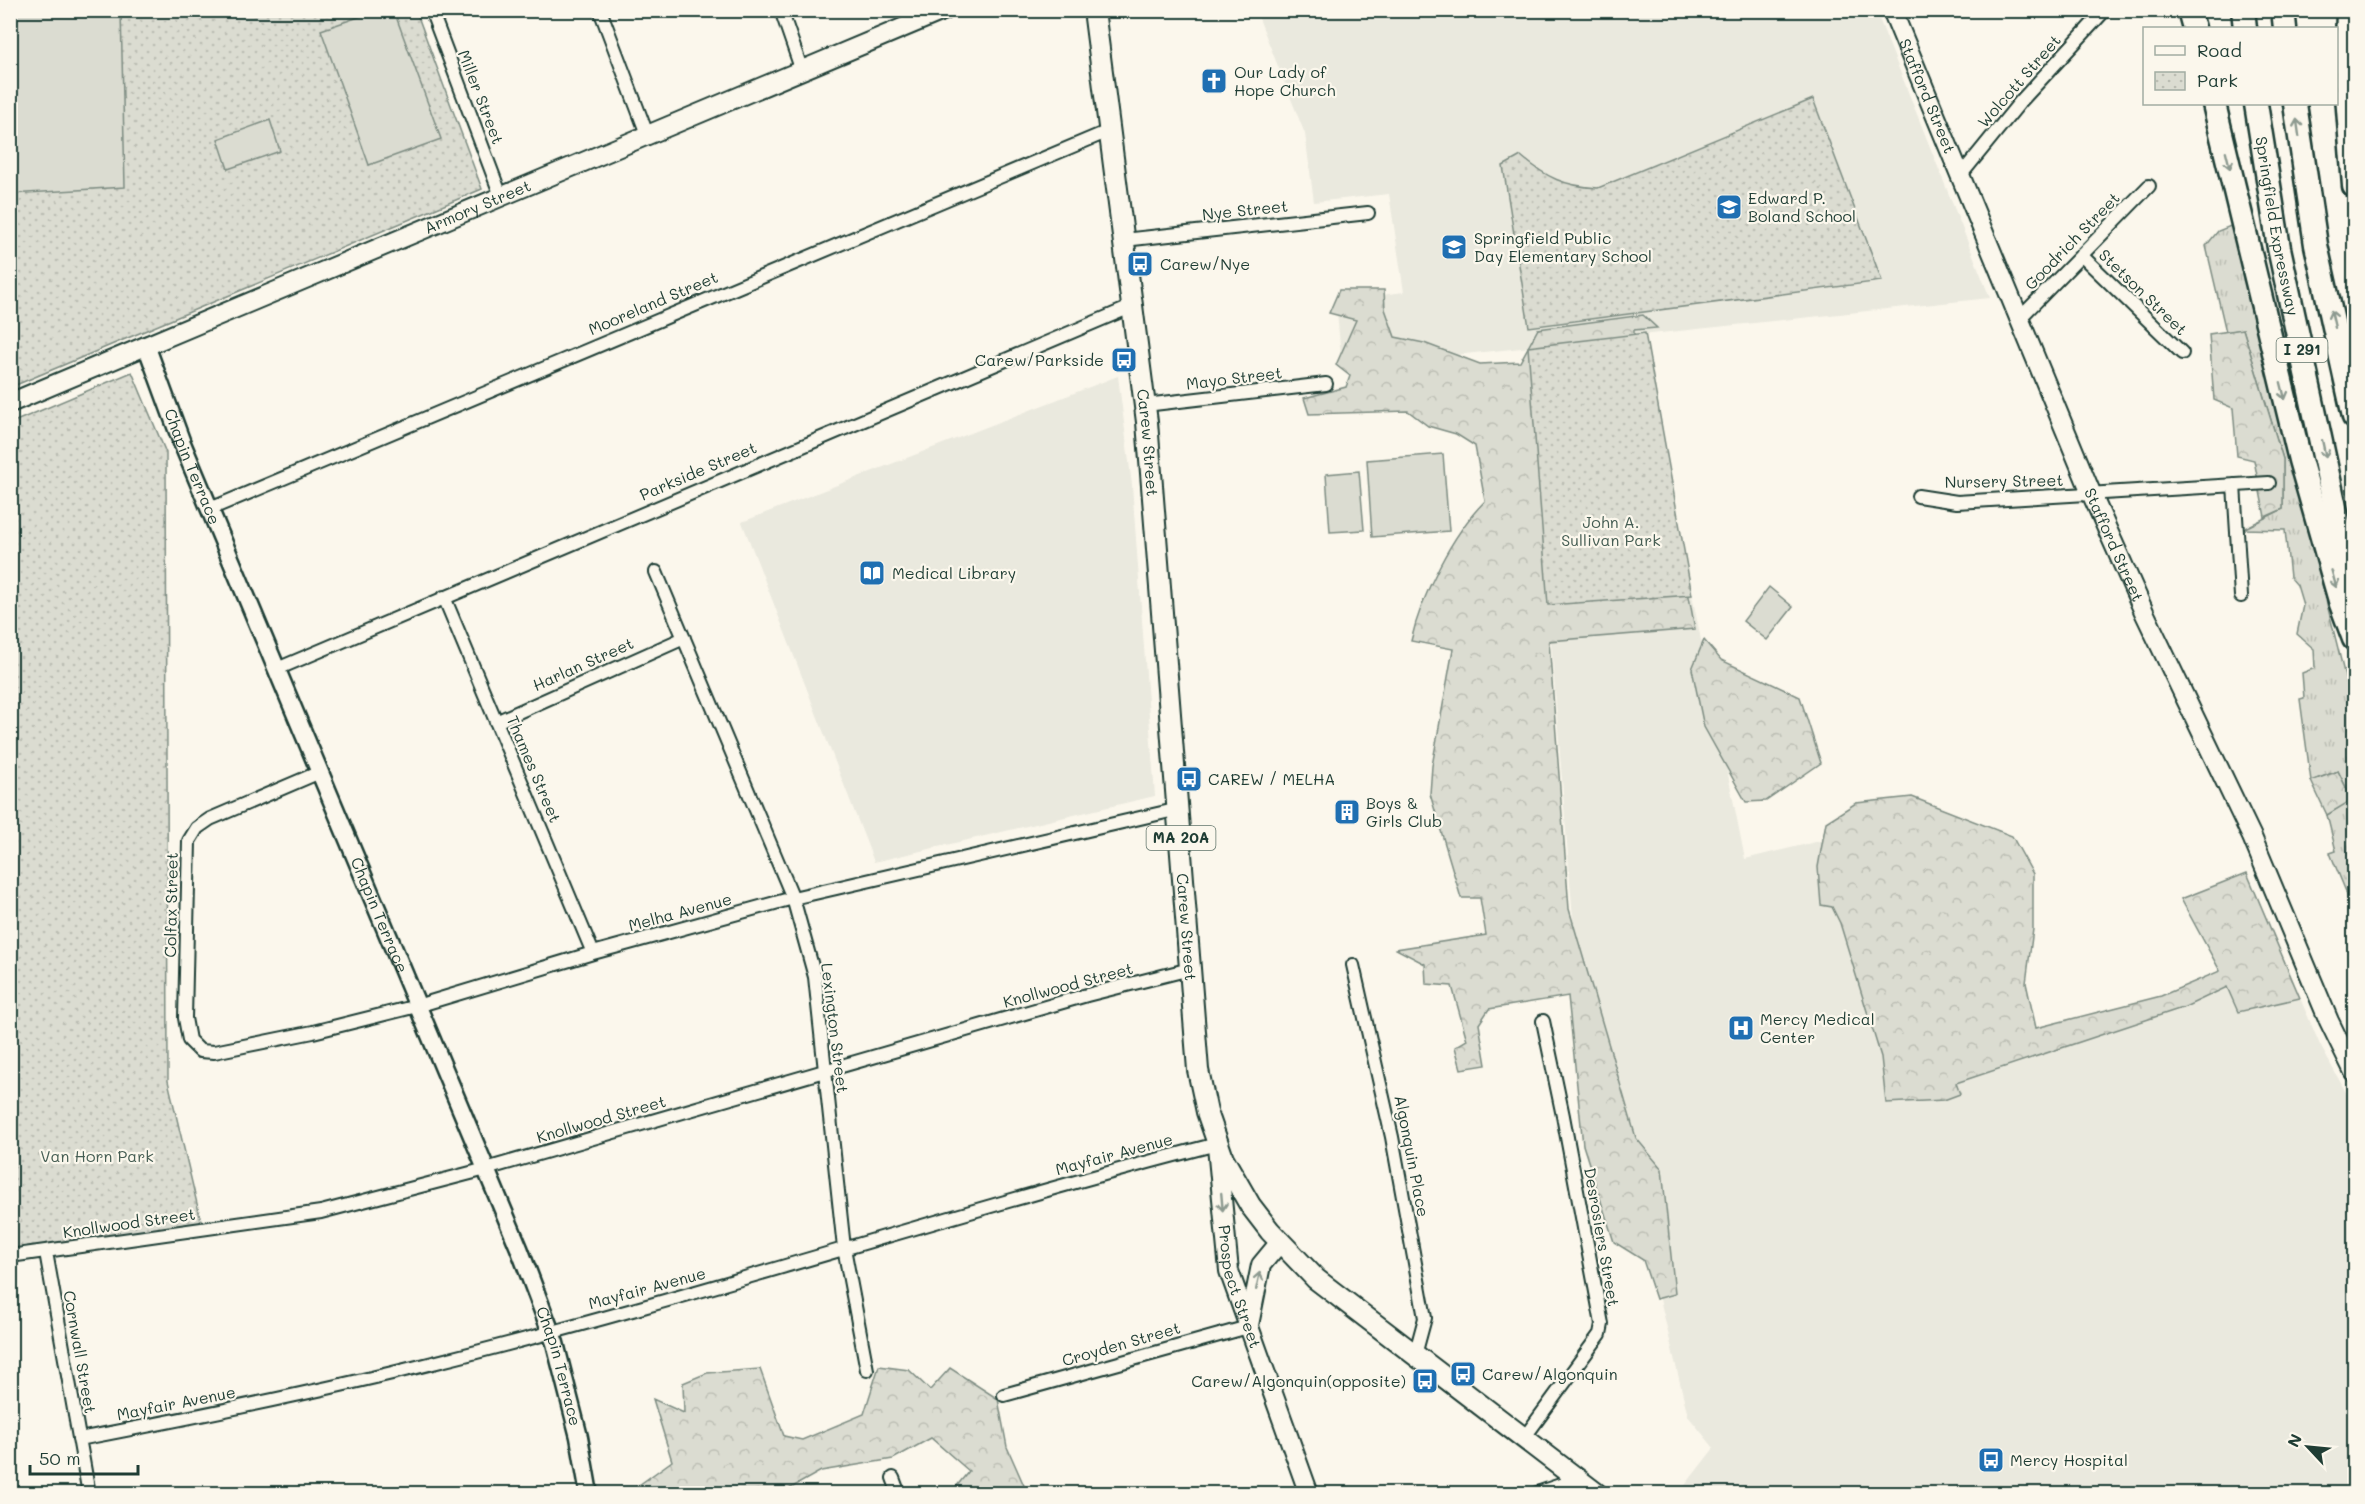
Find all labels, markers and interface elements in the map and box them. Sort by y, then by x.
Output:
legend [2143,27,2338,105]
street label: Wolcott Street [1972,30,2065,132]
street label: Stafford Street [1895,35,1961,156]
text: Road [2197,38,2242,62]
street label: Miller Street [454,47,509,147]
place label: Our Lady of Hope Church [1234,61,1335,100]
church icon: Our Lady of Hope Church [1199,66,1229,96]
text: Park [2197,68,2238,92]
one-way arrow [2292,118,2303,138]
street label: Springfield Expressway [2251,135,2304,318]
one-way arrow [2222,151,2234,170]
street label: Armory Street [421,174,534,238]
place label: Edward P. Boland School [1748,187,1856,226]
street label: Goodrich Street [2019,187,2124,294]
school or university icon: Edward P. Boland School [1714,192,1744,222]
street label: Nye Street [1201,195,1289,224]
place label: Springfield Public Day Elementary School [1474,227,1652,266]
school or university icon: Springfield Public Day Elementary School [1439,232,1469,262]
street label: Stetson Street [2095,244,2192,339]
bus stop icon: Carew/Nye [1125,249,1155,279]
place label: Carew/Nye [1160,253,1250,274]
street label: Mooreland Street [585,266,721,339]
one-way arrow [2327,310,2338,330]
road number: I 291 [2276,338,2328,362]
bus stop icon: Carew/Parkside [1109,345,1139,375]
place label: Carew/Parkside [975,349,1104,370]
street label: Mayo Street [1185,361,1283,394]
one-way arrow [2278,381,2290,400]
street label: Carew Street [1133,388,1164,497]
street label: Chapin Terrace [160,405,226,527]
street label: Parkside Street [636,436,759,505]
one-way arrow [2319,439,2330,458]
street label: Nursery Street [1944,469,2064,492]
street label: Stafford Street [2080,485,2149,605]
park label: John A. Sullivan Park [1561,511,1661,550]
library icon: Medical Library [857,558,887,588]
place label: Medical Library [892,562,1016,583]
one-way arrow [2329,569,2340,588]
street label: Harlan Street [529,632,637,695]
street label: Thames Street [502,712,566,826]
bus stop icon: CAREW / MELHA [1174,764,1204,794]
place label: CAREW / MELHA [1208,768,1335,789]
place label: Boys & Girls Club [1366,792,1442,831]
building icon: Boys & Girls Club [1332,797,1362,827]
road number: MA 20A [1146,826,1216,850]
street label: Colfax Street [159,852,182,958]
street label: Chapin Terrace [347,854,414,976]
street label: Carew Street [1173,872,1202,982]
street label: Melha Avenue [626,888,734,935]
street label: Knollwood Street [1001,957,1135,1012]
street label: Lexington Street [817,962,854,1094]
place label: Mercy Medical Center [1760,1008,1875,1047]
hospital icon: Mercy Medical Center [1726,1013,1756,1043]
street label: Knollwood Street [534,1090,668,1147]
street label: Algonquin Place [1390,1093,1435,1219]
street label: Mayfair Avenue [1053,1128,1175,1179]
park label: Van Horn Park [40,1145,154,1166]
street label: Desrosiers Street [1580,1166,1625,1308]
one-way arrow [1217,1192,1228,1211]
street label: Knollwood Street [61,1203,197,1242]
street label: Prospect Street [1215,1224,1267,1351]
street label: Mayfair Avenue [586,1262,708,1313]
one-way arrow [1253,1272,1264,1291]
street label: Cornwall Street [59,1289,102,1415]
street label: Chapin Terrace [532,1303,587,1428]
street label: Croyden Street [1059,1317,1183,1370]
bus stop icon: Carew/Algonquin [1448,1359,1478,1389]
place label: Carew/Algonquin [1482,1363,1618,1384]
bus stop icon: Carew/Algonquin(opposite) [1410,1366,1440,1396]
place label: Carew/Algonquin(opposite) [1191,1370,1406,1391]
street label: Mayfair Avenue [115,1381,237,1424]
north arrow [2278,1417,2338,1477]
text: N [2282,1430,2306,1450]
scale bar [30,1438,138,1476]
bus stop icon: Mercy Hospital [1976,1445,2006,1475]
text: 50 m [39,1446,81,1470]
place label: Mercy Hospital [2010,1449,2128,1470]

